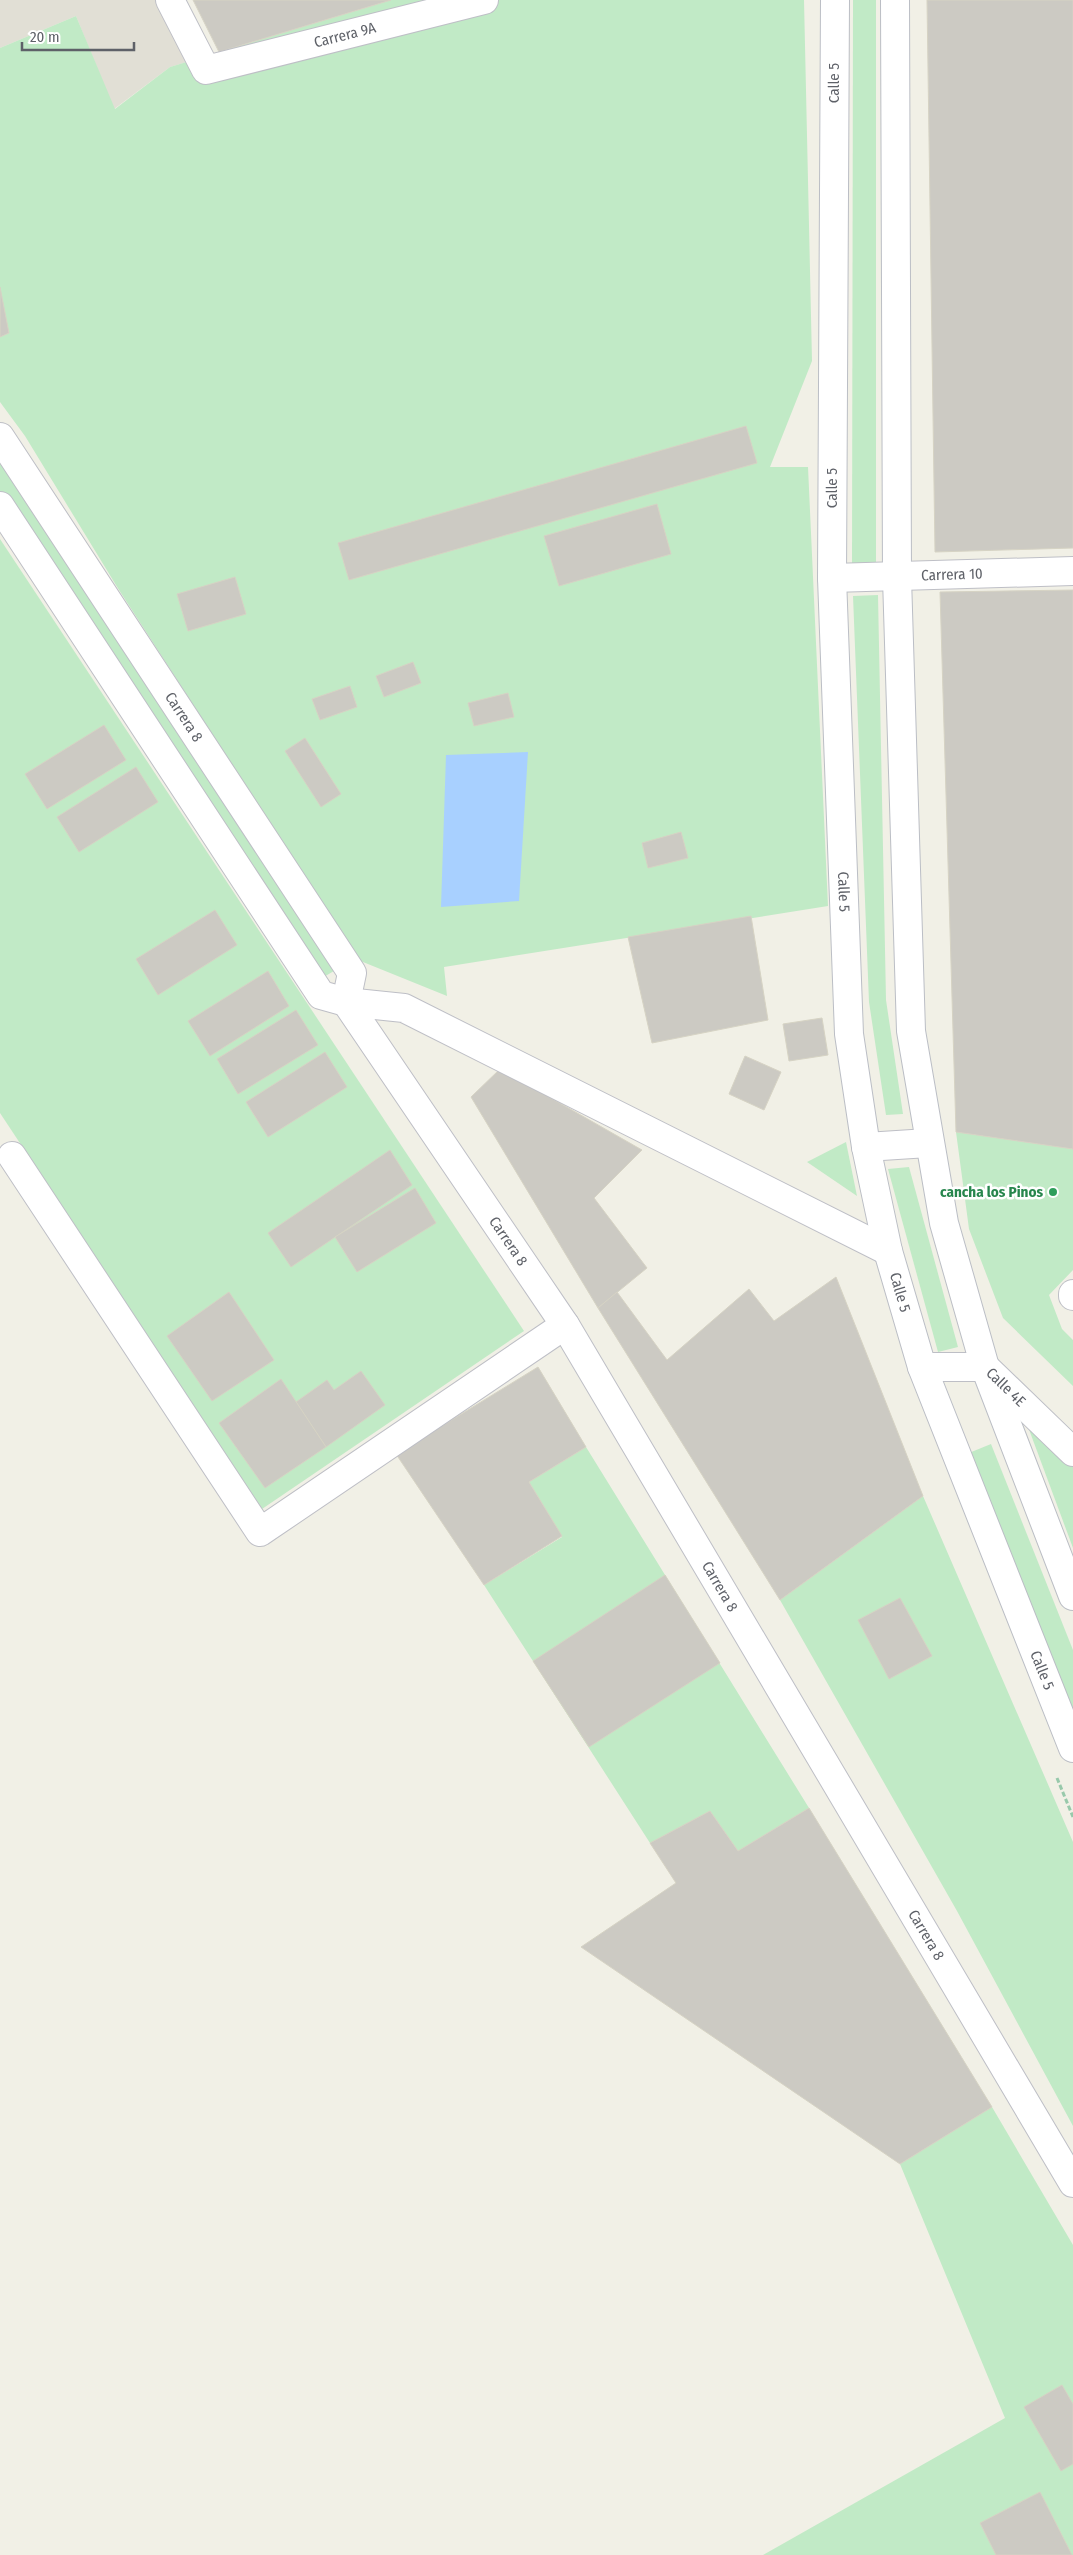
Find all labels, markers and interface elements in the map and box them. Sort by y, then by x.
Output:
street label: Carrera 9A [312,19,378,51]
scale bar [22,20,135,52]
text: 20 m [30,28,60,46]
street label: Calle 5 [825,63,843,103]
street label: Calle 5 [823,468,841,508]
street label: Carrera 10 [921,565,983,584]
street label: Carrera 8 [161,689,207,745]
street label: Calle 5 [834,871,853,912]
place label: cancha los Pinos [940,1183,1043,1201]
marker: cancha los Pinos [1047,1186,1059,1198]
street label: Carrera 8 [485,1213,531,1269]
street label: Calle 5 [886,1270,914,1314]
street label: Calle 4E [982,1364,1029,1410]
street label: Carrera 8 [698,1558,742,1615]
street label: Calle 5 [1026,1648,1058,1692]
street label: Carrera 8 [904,1907,948,1963]

